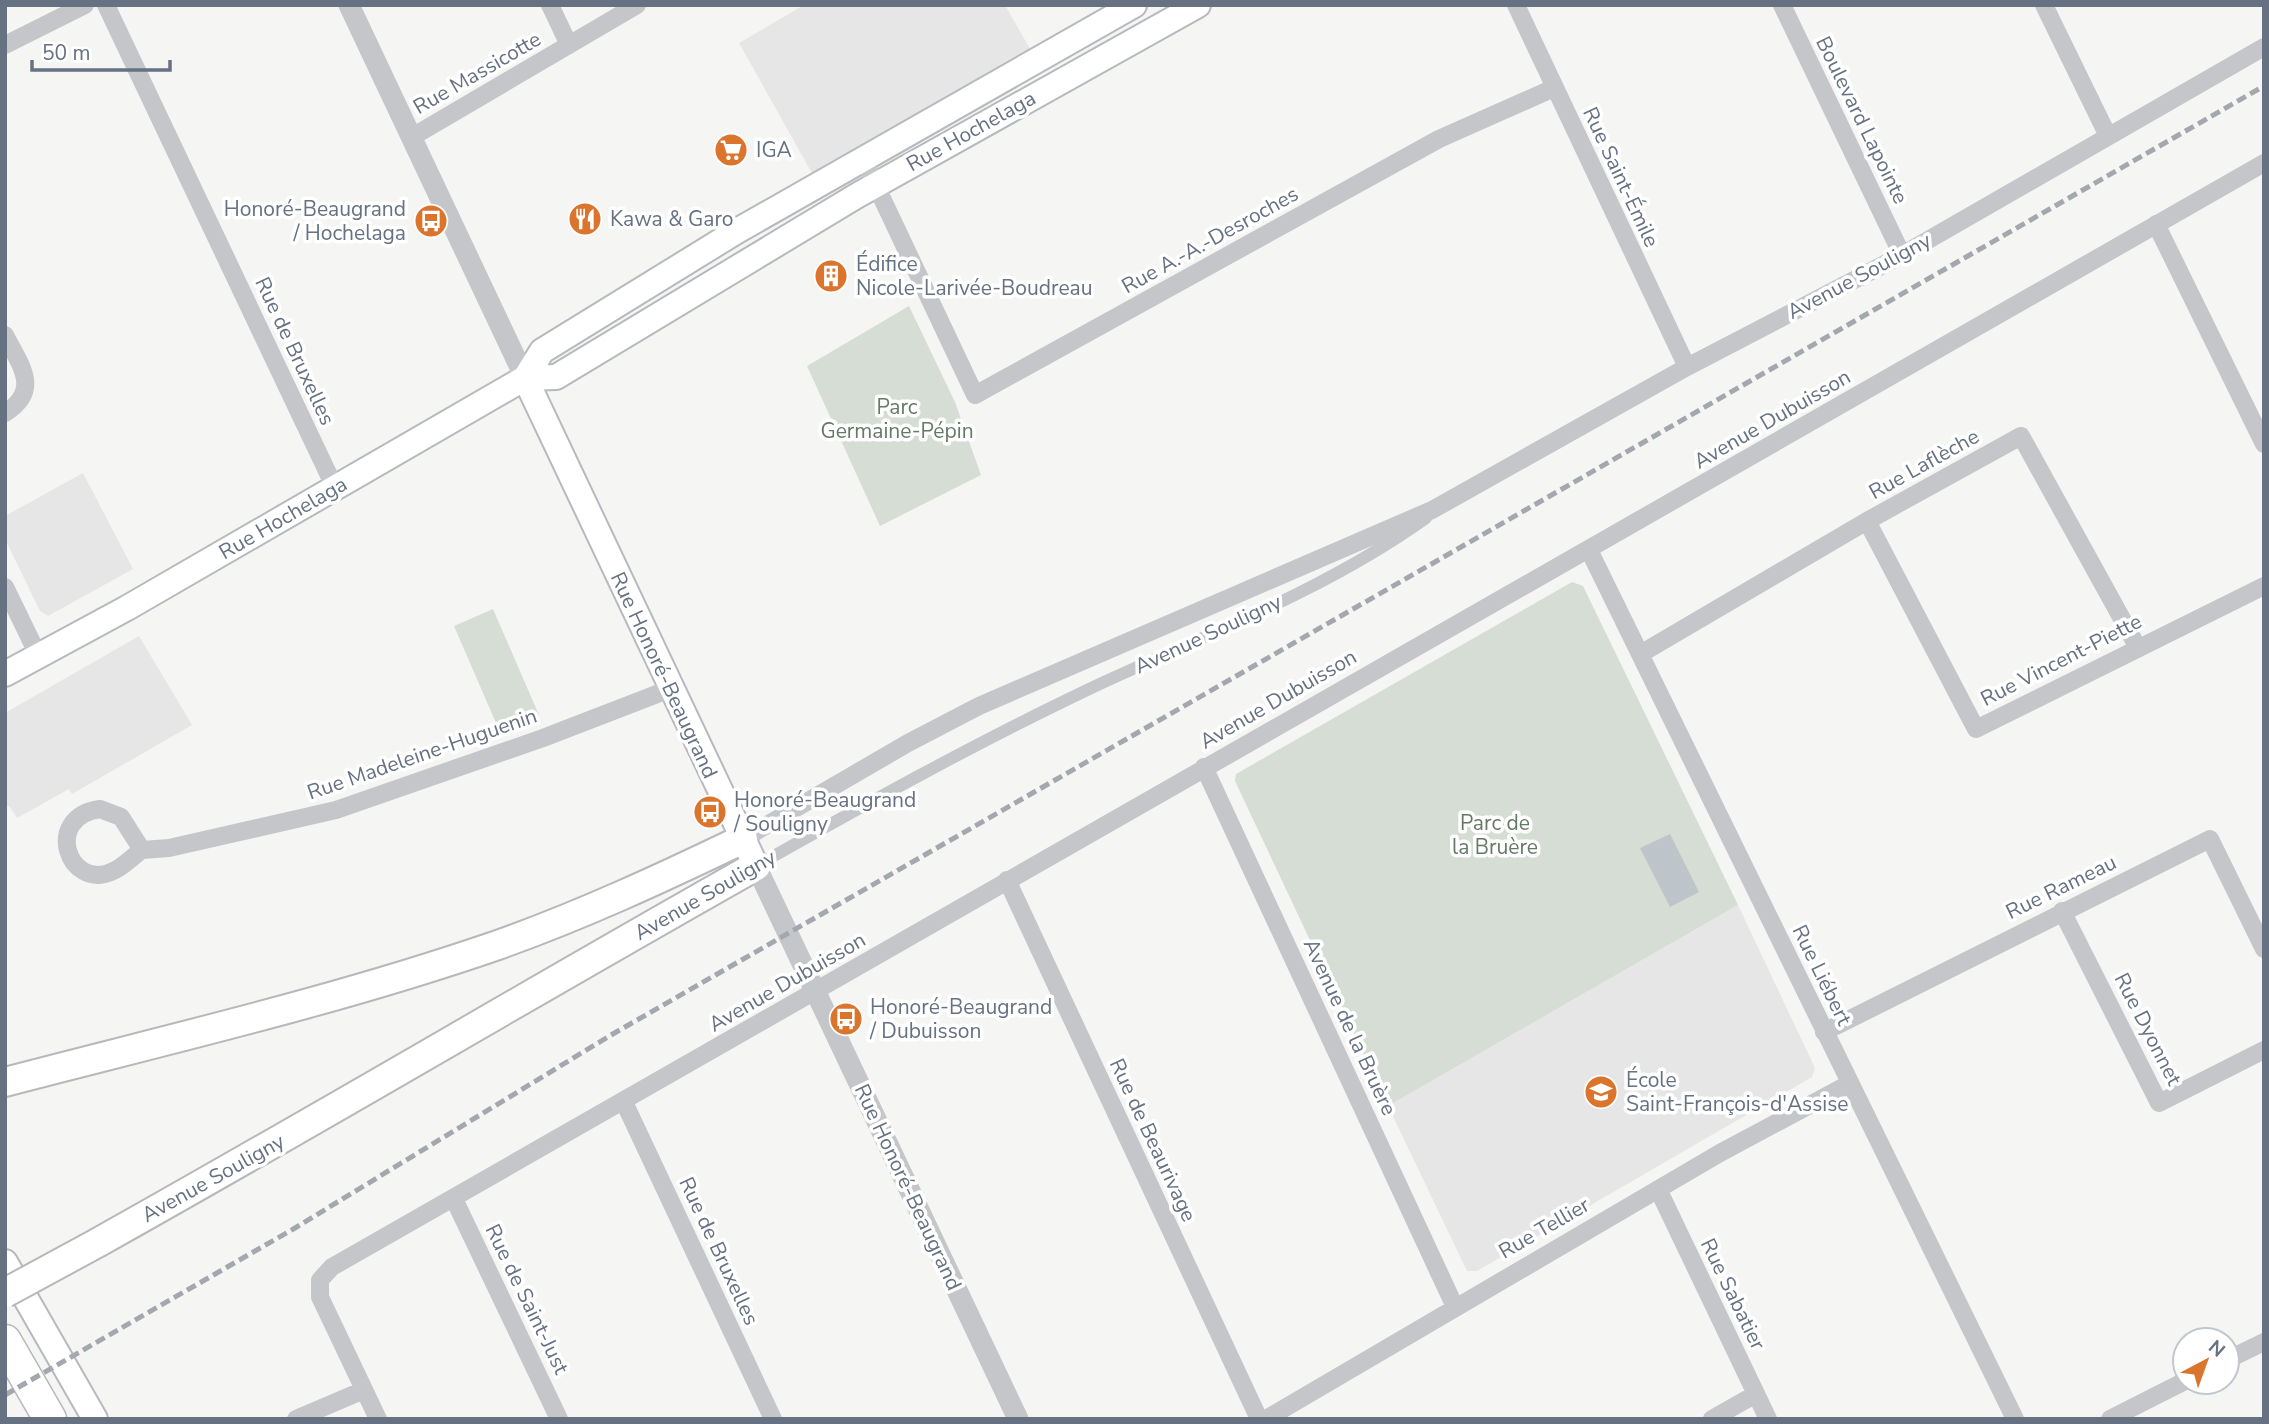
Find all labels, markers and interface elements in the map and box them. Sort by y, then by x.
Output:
street label: Rue Massicotte [408,25,546,121]
scale bar [32,28,170,72]
street label: Boulevard Lapointe [1809,32,1915,208]
text: 50 m [42,39,91,67]
street label: Rue Hochelaga [901,84,1041,178]
street label: Rue Saint-Émile [1576,102,1666,252]
supermarket icon: IGA [712,131,750,169]
place label: IGA [756,136,792,164]
street label: Rue A.-A.-Desroches [1117,180,1303,300]
place label: Honoré-Beaugrand / Hochelaga [224,195,406,247]
restaurant icon: Kawa & Garo [566,200,604,238]
bus stop icon: Honoré-Beaugrand / Hochelaga [412,202,450,240]
place label: Kawa & Garo [610,205,734,233]
street label: Avenue Souligny [1782,226,1936,326]
place label: Édifice Nicole-Larivée-Boudreau [856,250,1092,302]
building icon: Édifice Nicole-Larivée-Boudreau [812,257,850,295]
street label: Rue de Bruxelles [248,272,342,430]
street label: Avenue Dubuisson [1688,363,1856,475]
park label: Parc Germaine-Pépin [820,393,974,445]
street label: Rue Laflèche [1864,422,1984,506]
street label: Rue Hochelaga [214,470,352,566]
street label: Rue Honoré-Beaugrand [604,567,724,783]
street label: Avenue Souligny [1130,588,1286,680]
street label: Rue Vincent-Piette [1976,607,2146,713]
street label: Avenue Dubuisson [1194,643,1362,755]
street label: Rue Madeleine-Huguenin [303,702,541,806]
place label: Honoré-Beaugrand / Souligny [733,786,916,838]
bus stop icon: Honoré-Beaugrand / Souligny [691,793,729,831]
park label: Parc de la Bruère [1452,809,1538,861]
street label: Avenue Souligny [629,843,781,947]
street label: Rue Rameau [2001,848,2121,926]
street label: Rue Liébert [1786,920,1859,1031]
street label: Avenue Dubuisson [703,926,871,1038]
street label: Avenue de la Bruère [1297,934,1403,1120]
street label: Rue Dyonnet [2108,968,2189,1091]
place label: Honoré-Beaugrand / Dubuisson [869,993,1052,1045]
bus stop icon: Honoré-Beaugrand / Dubuisson [827,1000,865,1038]
street label: Rue de Beaurivage [1103,1054,1203,1226]
place label: École Saint-François-d'Assise [1626,1066,1848,1118]
school or university icon: École Saint-François-d'Assise [1582,1073,1620,1111]
street label: Rue Honoré-Beaugrand [848,1079,968,1295]
street label: Avenue Souligny [137,1127,290,1229]
street label: Rue de Bruxelles [672,1172,766,1330]
street label: Rue Tellier [1493,1190,1595,1265]
street label: Rue de Saint-Just [479,1219,576,1379]
street label: Rue Sabatier [1694,1234,1772,1355]
north arrow [2171,1326,2241,1396]
text: N [2203,1334,2230,1363]

